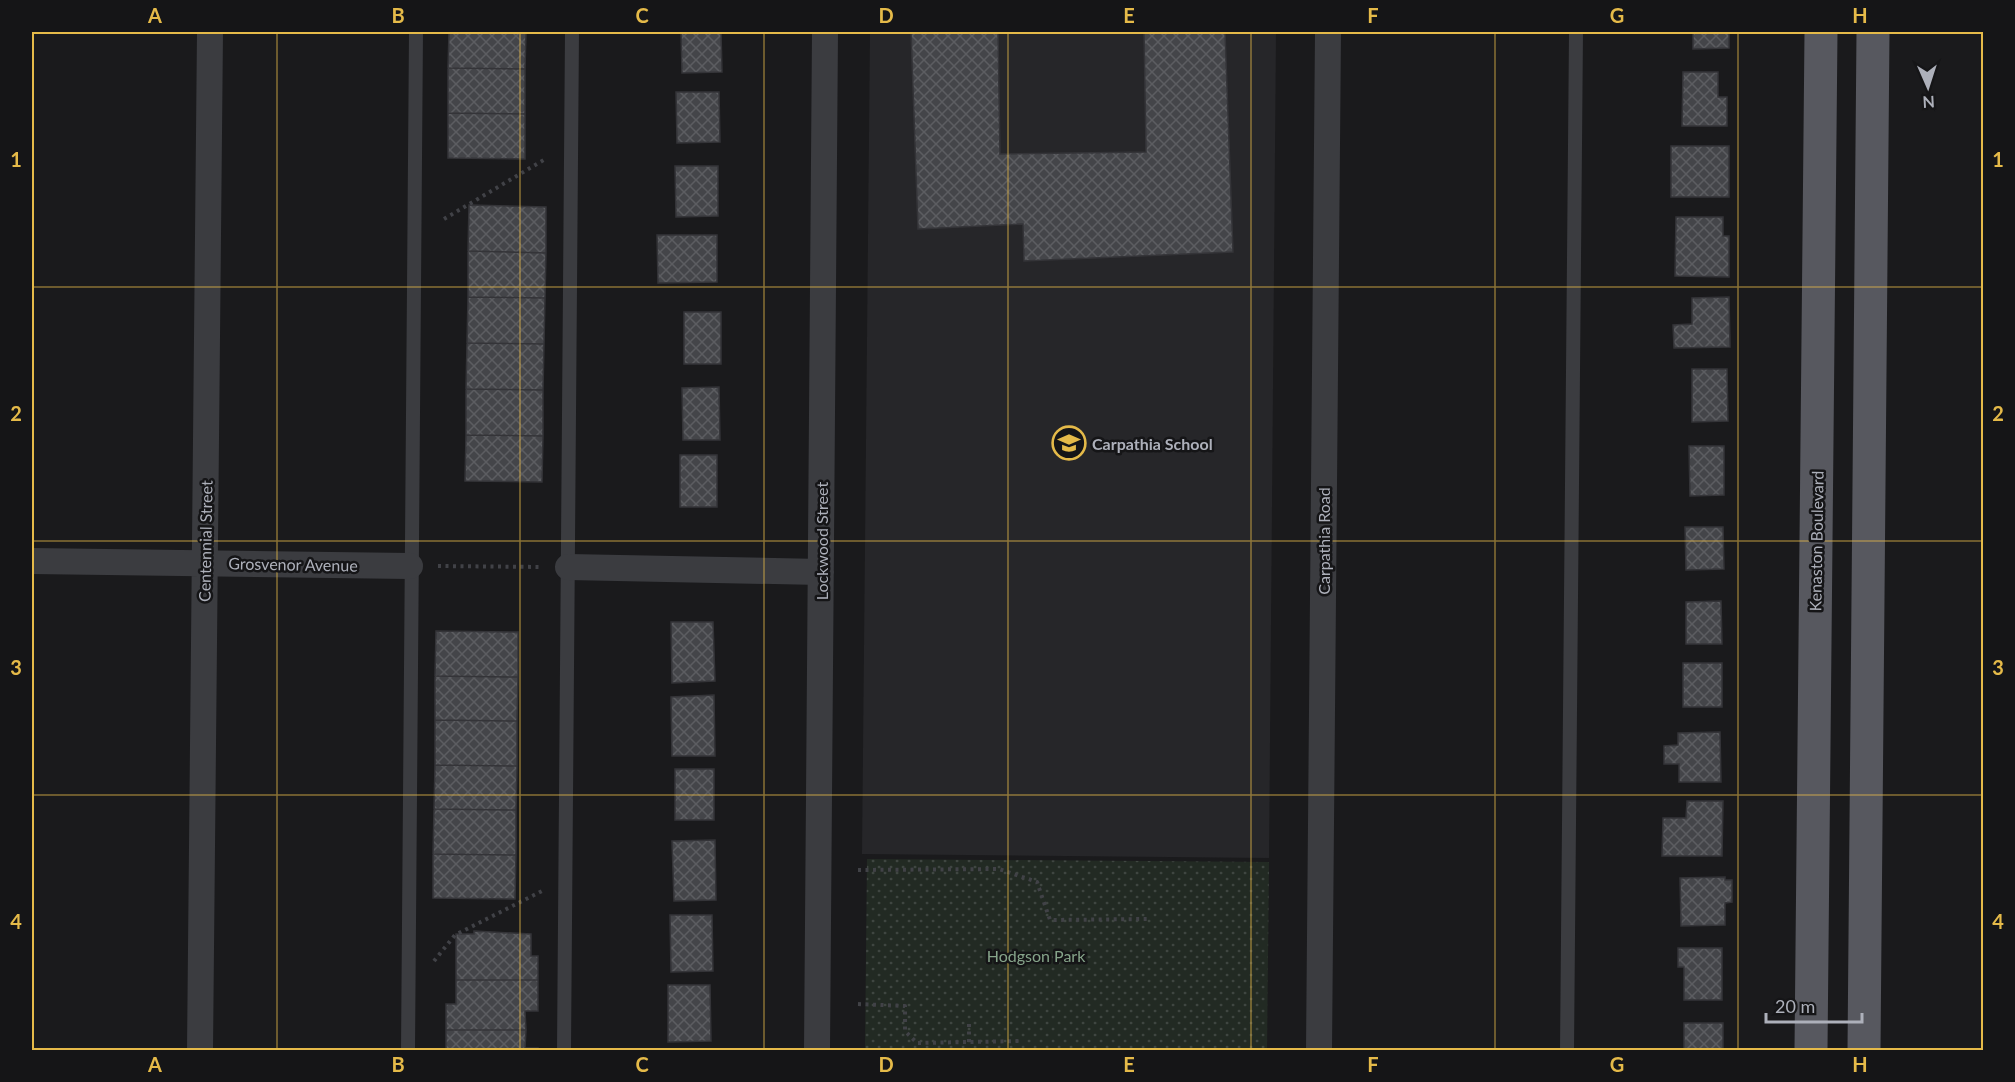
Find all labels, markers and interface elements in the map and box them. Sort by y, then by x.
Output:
text: A [147,3,162,27]
text: B [391,3,405,27]
text: C [635,3,649,27]
text: D [878,3,894,27]
text: E [1123,3,1135,27]
text: F [1367,3,1379,27]
text: G [1610,3,1624,27]
text: H [1852,3,1868,27]
north arrow [1898,57,1958,117]
text: N [1922,93,1935,112]
text: 1 [10,147,22,171]
text: 1 [1992,147,2004,171]
text: 2 [10,401,22,425]
text: 2 [1992,401,2004,425]
school or university icon: Carpathia School [1051,425,1087,461]
place label: Carpathia School [1092,434,1213,453]
street label: Kenaston Boulevard [1805,470,1827,612]
street label: Centennial Street [194,480,216,602]
street label: Lockwood Street [812,482,831,600]
street label: Carpathia Road [1314,487,1333,595]
street label: Grosvenor Avenue [228,553,358,575]
text: 3 [10,655,22,679]
text: 3 [1992,655,2004,679]
text: 4 [10,909,22,933]
text: 4 [1992,909,2004,933]
park label: Hodgson Park [987,946,1086,965]
scale bar [1766,986,1862,1024]
text: 20 m [1775,995,1815,1017]
text: A [147,1052,162,1076]
text: B [391,1052,405,1076]
text: C [635,1052,649,1076]
text: D [878,1052,894,1076]
text: E [1123,1052,1135,1076]
text: F [1367,1052,1379,1076]
text: G [1610,1052,1624,1076]
text: H [1852,1052,1868,1076]

